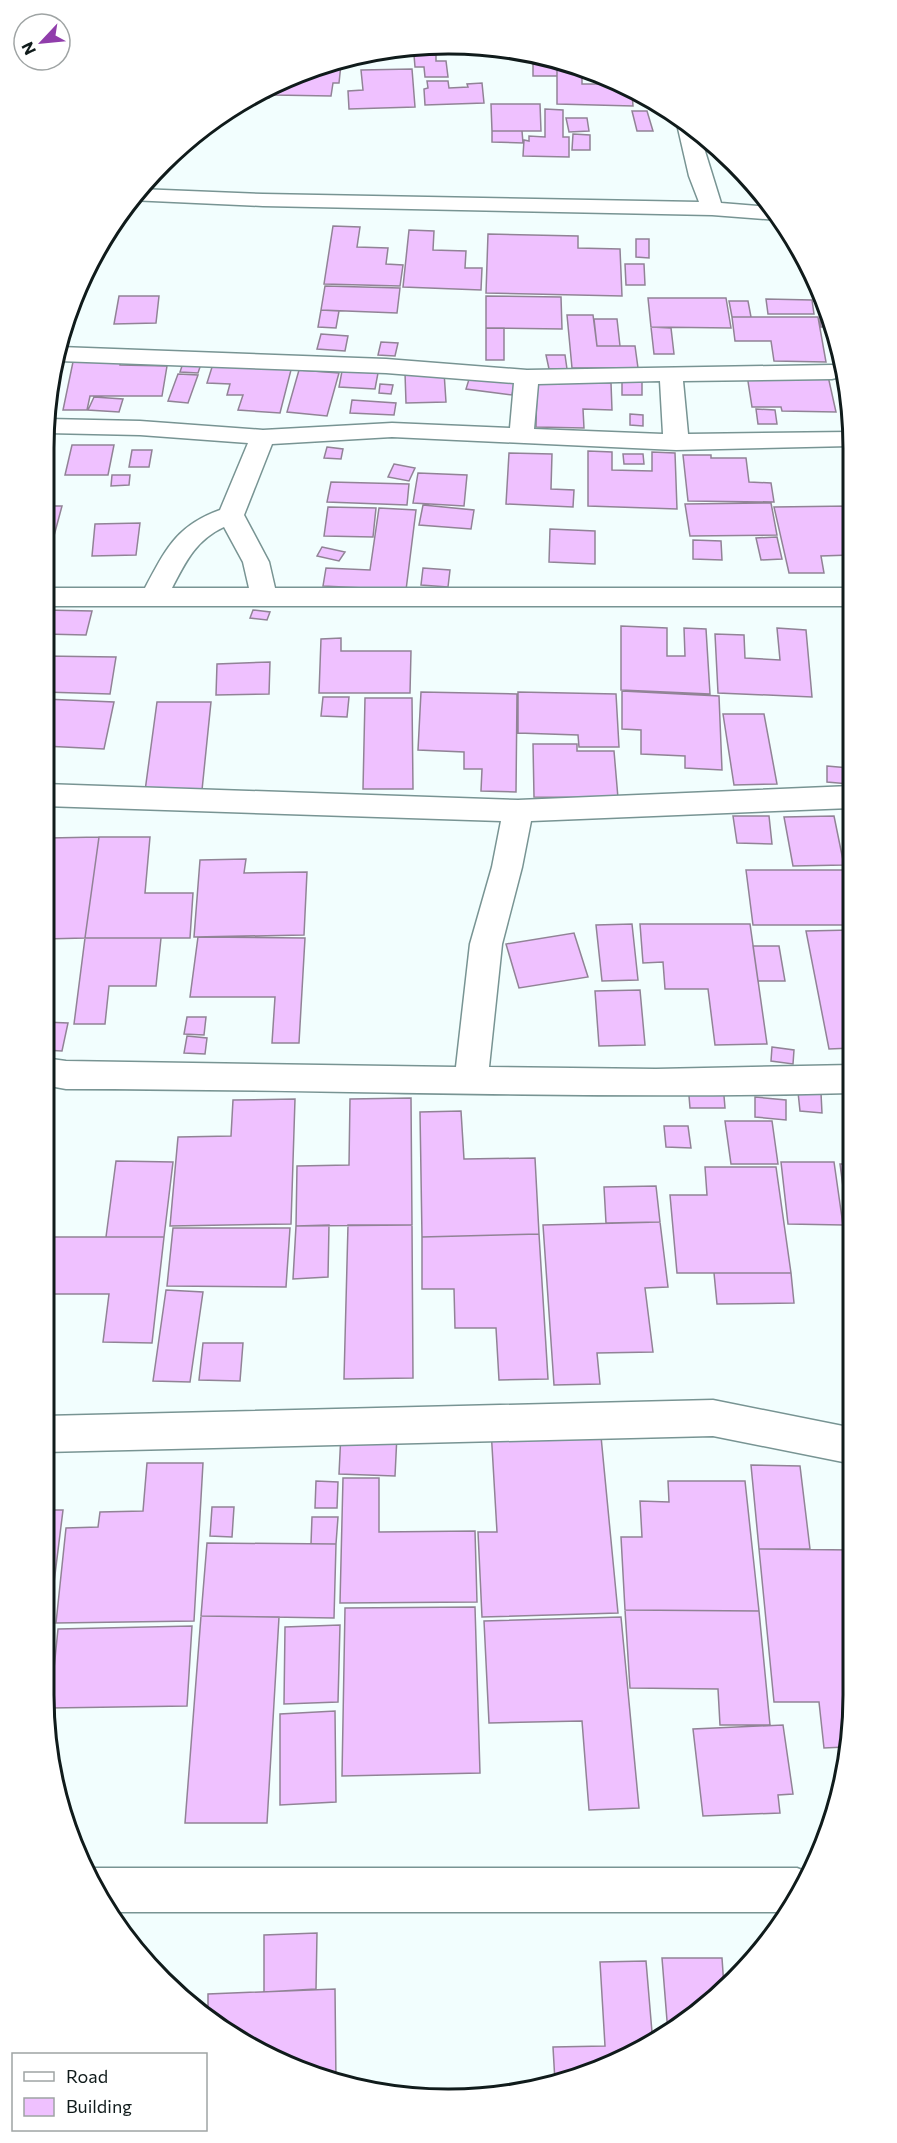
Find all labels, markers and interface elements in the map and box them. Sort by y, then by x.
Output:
north arrow [12,12,72,72]
text: N [17,39,39,58]
legend [12,2053,207,2131]
text: Road [66,2065,108,2087]
text: Building [66,2095,132,2117]

